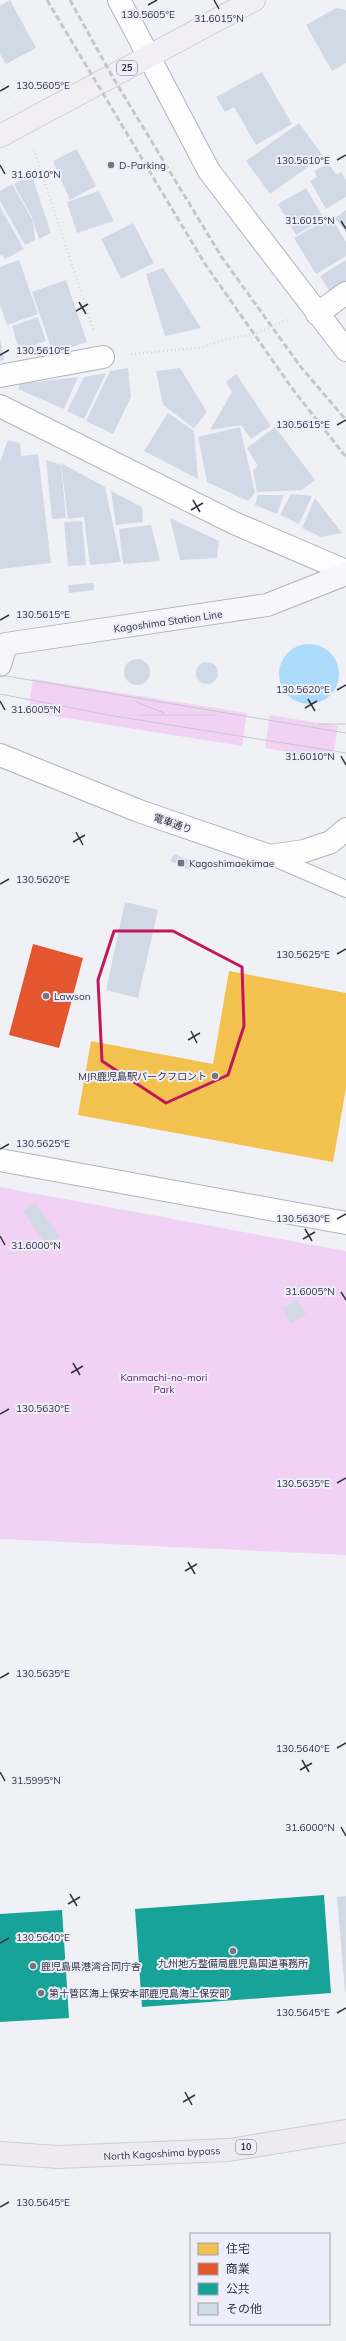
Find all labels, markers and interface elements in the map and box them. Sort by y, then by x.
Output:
text: 130.5605°E [121,8,175,21]
text: 31.6015°N [194,12,244,25]
road number: 25 [117,61,137,75]
text: 130.5605°E [16,79,70,92]
text: 130.5610°E [276,154,330,167]
place label: D-Parking [119,159,166,172]
marker: D-Parking [106,160,116,170]
text: 31.6010°N [11,168,61,181]
text: 31.6015°N [285,214,335,227]
text: 130.5610°E [16,344,70,357]
text: 130.5615°E [276,418,330,431]
street label: Kagoshima Station Line [113,607,223,636]
text: 130.5615°E [16,608,70,621]
text: 130.5620°E [276,683,330,696]
text: 31.6005°N [11,703,61,716]
text: 31.6010°N [285,750,335,763]
street label: 電車通り [152,811,194,836]
place label: Kagoshimaekimae [189,857,274,870]
marker: Kagoshimaekimae [176,858,186,868]
text: 130.5620°E [16,873,70,886]
text: 130.5625°E [276,948,330,961]
place label: Lawson [54,990,91,1003]
marker: Lawson [41,991,51,1001]
place label: MJR鹿児島駅パークフロント [78,1070,207,1083]
marker: MJR鹿児島駅パークフロント [210,1071,220,1081]
text: 130.5625°E [16,1137,70,1150]
text: 130.5630°E [276,1212,330,1225]
text: 31.6000°N [11,1239,61,1252]
text: 31.6005°N [285,1285,335,1298]
park label: Kanmachi-no-mori Park [121,1371,207,1396]
text: 130.5630°E [16,1402,70,1415]
text: 130.5635°E [276,1477,330,1490]
text: 130.5635°E [16,1667,70,1680]
text: 130.5640°E [276,1742,330,1755]
text: 31.5995°N [11,1774,61,1787]
text: 31.6000°N [285,1821,335,1834]
text: 130.5640°E [16,1931,70,1944]
marker: 九州地方整備局鹿児島国道事務所 [228,1946,238,1956]
place label: 九州地方整備局鹿児島国道事務所 [158,1957,308,1970]
place label: 鹿児島県港湾合同庁舎 [41,1960,141,1973]
marker: 鹿児島県港湾合同庁舎 [28,1961,38,1971]
place label: 第十管区海上保安本部鹿児島海上保安部 [49,1987,229,2000]
marker: 第十管区海上保安本部鹿児島海上保安部 [36,1988,46,1998]
text: 130.5645°E [276,2006,330,2019]
road number: 10 [236,2140,256,2154]
street label: North Kagoshima bypass [103,2144,221,2163]
text: 130.5645°E [16,2196,70,2209]
legend [190,2233,330,2325]
text: 住宅 [226,2241,250,2256]
text: 商業 [226,2261,250,2276]
text: 公共 [226,2281,250,2296]
text: その他 [226,2301,262,2316]

